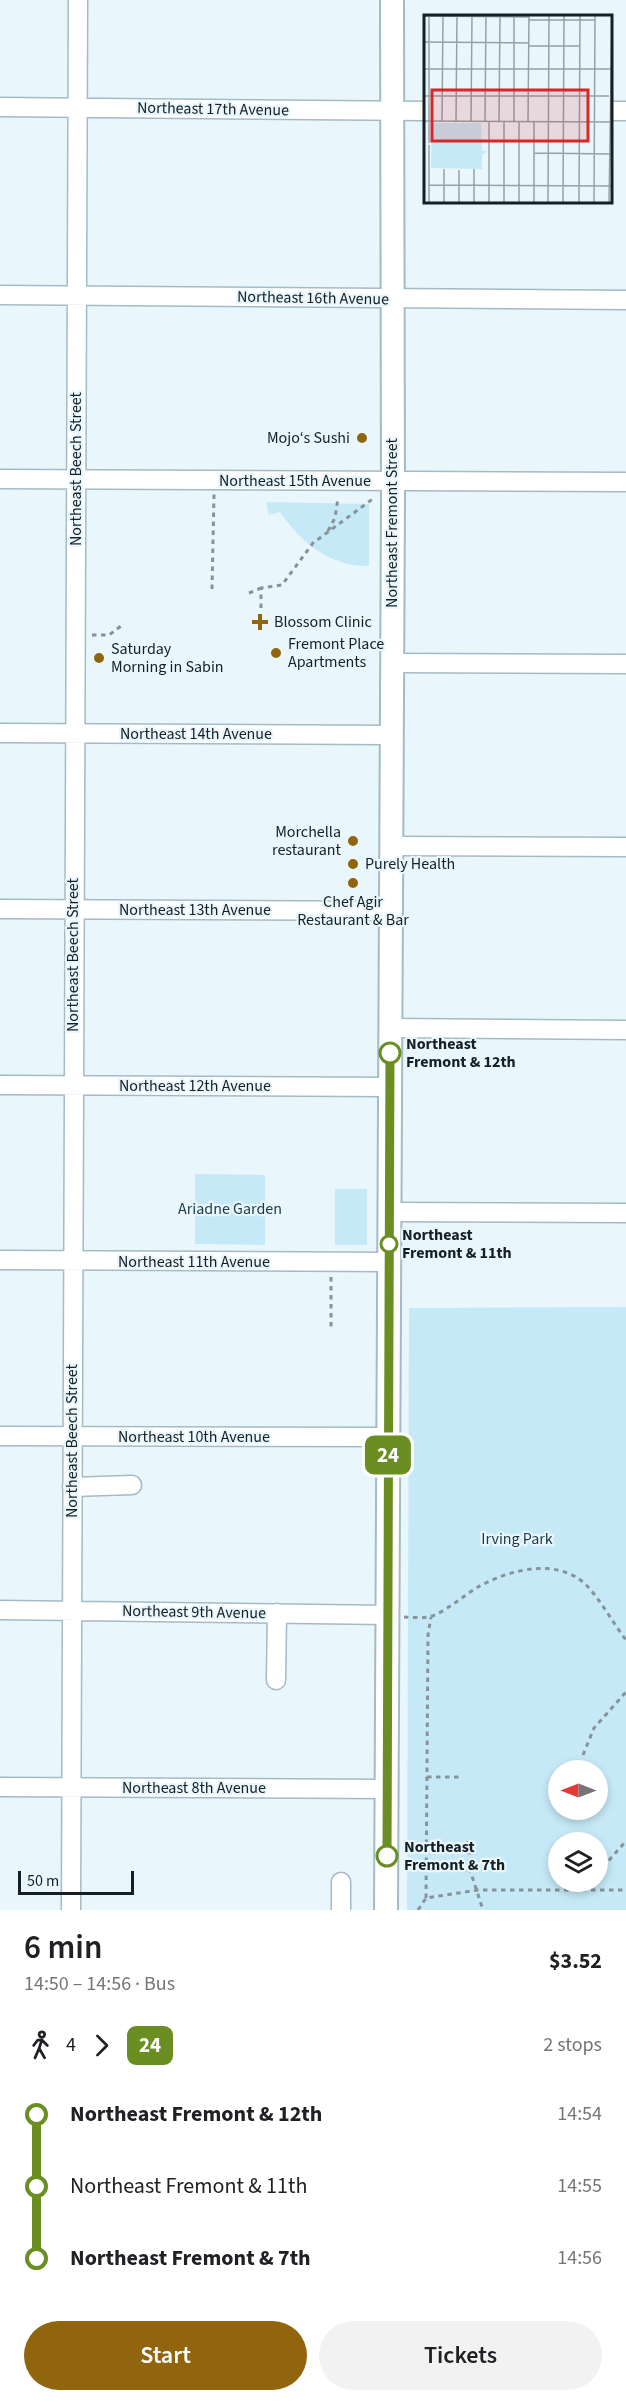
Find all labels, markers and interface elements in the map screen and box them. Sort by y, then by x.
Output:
inset map [424,15,611,202]
street label: Northeast 17th Avenue [137,97,289,121]
street label: Northeast 16th Avenue [237,286,389,310]
street label: Northeast Beech Street [65,391,87,546]
place label: Mojo‘s Sushi [267,427,350,449]
marker: Mojo‘s Sushi [355,431,369,445]
street label: Northeast Fremont Street [381,438,403,608]
street label: Northeast 15th Avenue [219,470,371,492]
place label: Blossom Clinic [274,611,372,633]
marker: Blossom Clinic [251,613,269,631]
place label: Fremont Place Apartments [288,633,384,673]
place label: Saturday Morning in Sabin [111,638,224,678]
marker: Fremont Place Apartments [269,646,283,660]
marker: Saturday Morning in Sabin [92,651,106,665]
street label: Northeast 14th Avenue [120,723,272,745]
place label: Morchella restaurant [272,821,342,861]
marker: Morchella restaurant [346,834,360,848]
place label: Purely Health [365,853,455,875]
marker: Purely Health [346,857,360,871]
marker: Chef Agir Restaurant & Bar [346,876,360,890]
street label: Northeast Beech Street [62,877,84,1032]
place label: Chef Agir Restaurant & Bar [297,891,409,931]
street label: Northeast 13th Avenue [119,899,271,921]
place label: Northeast Fremont & 12th [406,1033,516,1073]
marker: Northeast Fremont & 12th [379,1042,401,1064]
street label: Northeast 12th Avenue [119,1075,271,1097]
park label: Ariadne Garden [178,1198,282,1220]
place label: Northeast Fremont & 11th [402,1224,512,1264]
marker: Northeast Fremont & 11th [380,1235,398,1253]
street label: Northeast 11th Avenue [118,1251,270,1273]
street label: Northeast Beech Street [61,1363,83,1518]
street label: Northeast 10th Avenue [118,1426,270,1448]
line badge: 24 [361,1436,415,1474]
text: 24 [377,1440,399,1470]
park label: Irving Park [481,1528,553,1550]
street label: Northeast 9th Avenue [122,1600,266,1624]
north arrow [548,1760,608,1820]
map controls [548,1760,608,1892]
street label: Northeast 8th Avenue [122,1777,266,1799]
button: layers [548,1832,608,1892]
place label: Northeast Fremont & 7th [404,1836,505,1876]
marker: Northeast Fremont & 7th [376,1845,398,1867]
scale bar [18,1868,134,1896]
text: 50 m [27,1870,59,1892]
text: 6 min [24,1924,102,1971]
text: $3.52 [549,1945,602,1977]
text: 14:50 – 14:56 · Bus [24,1970,175,1998]
icon: walk [24,2029,57,2062]
icon: forward [85,2029,118,2062]
text: 24 [139,2030,161,2060]
text: 4 [66,2031,76,2059]
text: 2 stops [543,2031,602,2059]
text: Northeast Fremont & 12th [70,2098,322,2130]
text: 14:54 [557,2100,602,2128]
text: Northeast Fremont & 11th [70,2170,307,2202]
text: 14:55 [557,2172,602,2200]
text: Northeast Fremont & 7th [70,2242,311,2274]
text: 14:56 [557,2244,602,2272]
button: Start [24,2321,307,2390]
button: Tickets [319,2321,602,2390]

